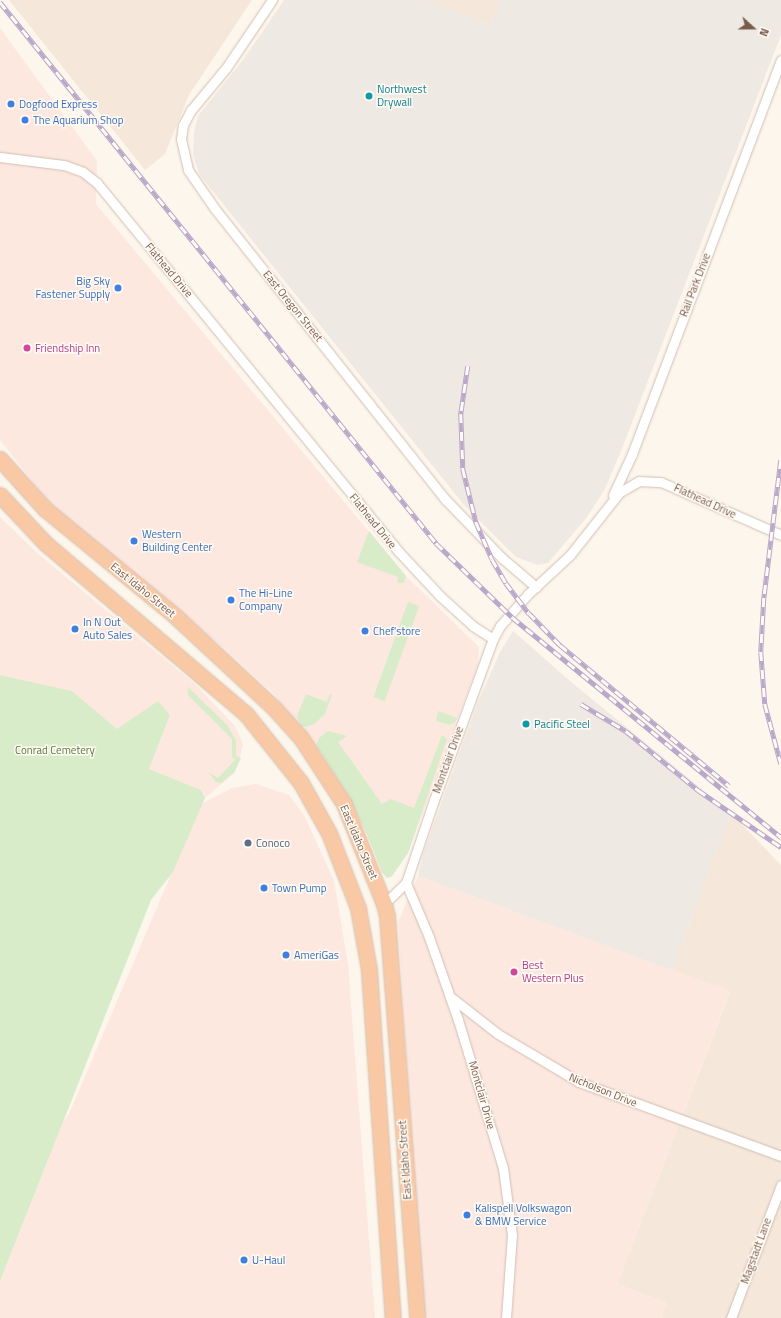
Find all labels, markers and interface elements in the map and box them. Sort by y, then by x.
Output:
north arrow [733,8,773,48]
text: N [755,26,773,39]
place label: Northwest Drywall [377,83,427,109]
marker: Northwest Drywall [364,91,374,101]
place label: Dogfood Express [19,97,97,111]
marker: Dogfood Express [6,99,16,109]
place label: The Aquarium Shop [33,113,123,127]
marker: The Aquarium Shop [20,115,30,125]
street label: Flathead Drive [142,240,196,300]
street label: Rail Park Drive [677,251,713,319]
street label: East Oregon Street [260,268,326,344]
place label: Big Sky Fastener Supply [36,275,110,301]
marker: Big Sky Fastener Supply [113,283,123,293]
place label: Friendship Inn [35,341,100,355]
marker: Friendship Inn [22,343,32,353]
street label: Flathead Drive [672,481,738,521]
street label: Flathead Drive [347,491,399,551]
place label: Western Building Center [142,528,212,554]
marker: Western Building Center [129,536,139,546]
street label: East Idaho Street [108,560,178,620]
place label: The Hi-Line Company [239,587,292,613]
marker: The Hi-Line Company [226,595,236,605]
place label: In N Out Auto Sales [83,616,132,642]
marker: In N Out Auto Sales [70,624,80,634]
place label: Chef'store [373,624,420,638]
marker: Chef'store [360,626,370,636]
place label: Pacific Steel [534,717,590,731]
marker: Pacific Steel [521,719,531,729]
street label: Montclair Drive [430,725,466,795]
park label: Conrad Cemetery [15,743,95,757]
street label: East Idaho Street [337,803,381,881]
place label: Conoco [256,836,290,850]
marker: Conoco [243,838,253,848]
place label: Town Pump [272,881,327,895]
marker: Town Pump [259,883,269,893]
place label: AmeriGas [294,948,339,962]
marker: AmeriGas [281,950,291,960]
place label: Best Western Plus [522,959,584,985]
marker: Best Western Plus [509,967,519,977]
street label: Montclair Drive [466,1059,498,1131]
street label: Nicholson Drive [567,1070,639,1110]
street label: East Idaho Street [396,1120,414,1200]
place label: Kalispell Volkswagon & BMW Service [475,1202,572,1228]
marker: Kalispell Volkswagon & BMW Service [462,1210,472,1220]
street label: Magstadt Lane [738,1216,774,1286]
place label: U-Haul [252,1253,285,1267]
marker: U-Haul [239,1255,249,1265]

